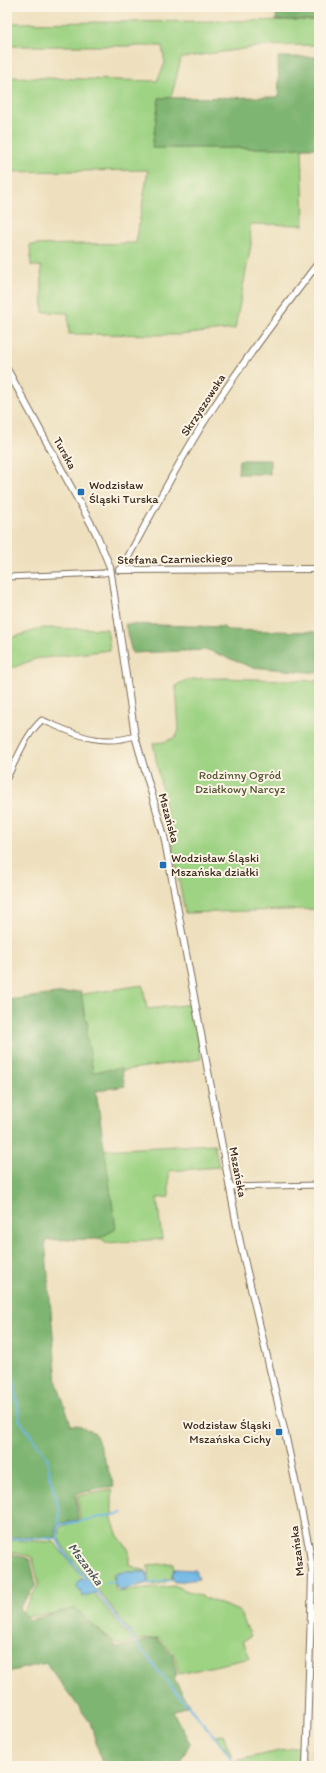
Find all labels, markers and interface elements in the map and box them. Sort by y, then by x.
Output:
street label: Skrzyszowska [178,371,228,439]
street label: Turska [50,434,80,472]
place label: Wodzisław Śląski Turska [89,478,159,506]
marker: Wodzisław Śląski Turska [76,487,86,497]
street label: Stefana Czarnieckiego [117,551,233,567]
park label: Rodzinny Ogród Działkowy Narcyz [195,768,286,796]
street label: Mszańska [156,792,182,844]
place label: Wodzisław Śląski Mszańska działki [171,851,259,879]
marker: Wodzisław Śląski Mszańska działki [158,860,168,870]
street label: Mszańska [226,1146,250,1198]
place label: Wodzisław Śląski Mszańska Cichy [183,1418,271,1446]
marker: Wodzisław Śląski Mszańska Cichy [274,1427,284,1437]
street label: Mszańska [287,1525,307,1577]
water label: Mszanka [65,1540,107,1589]

